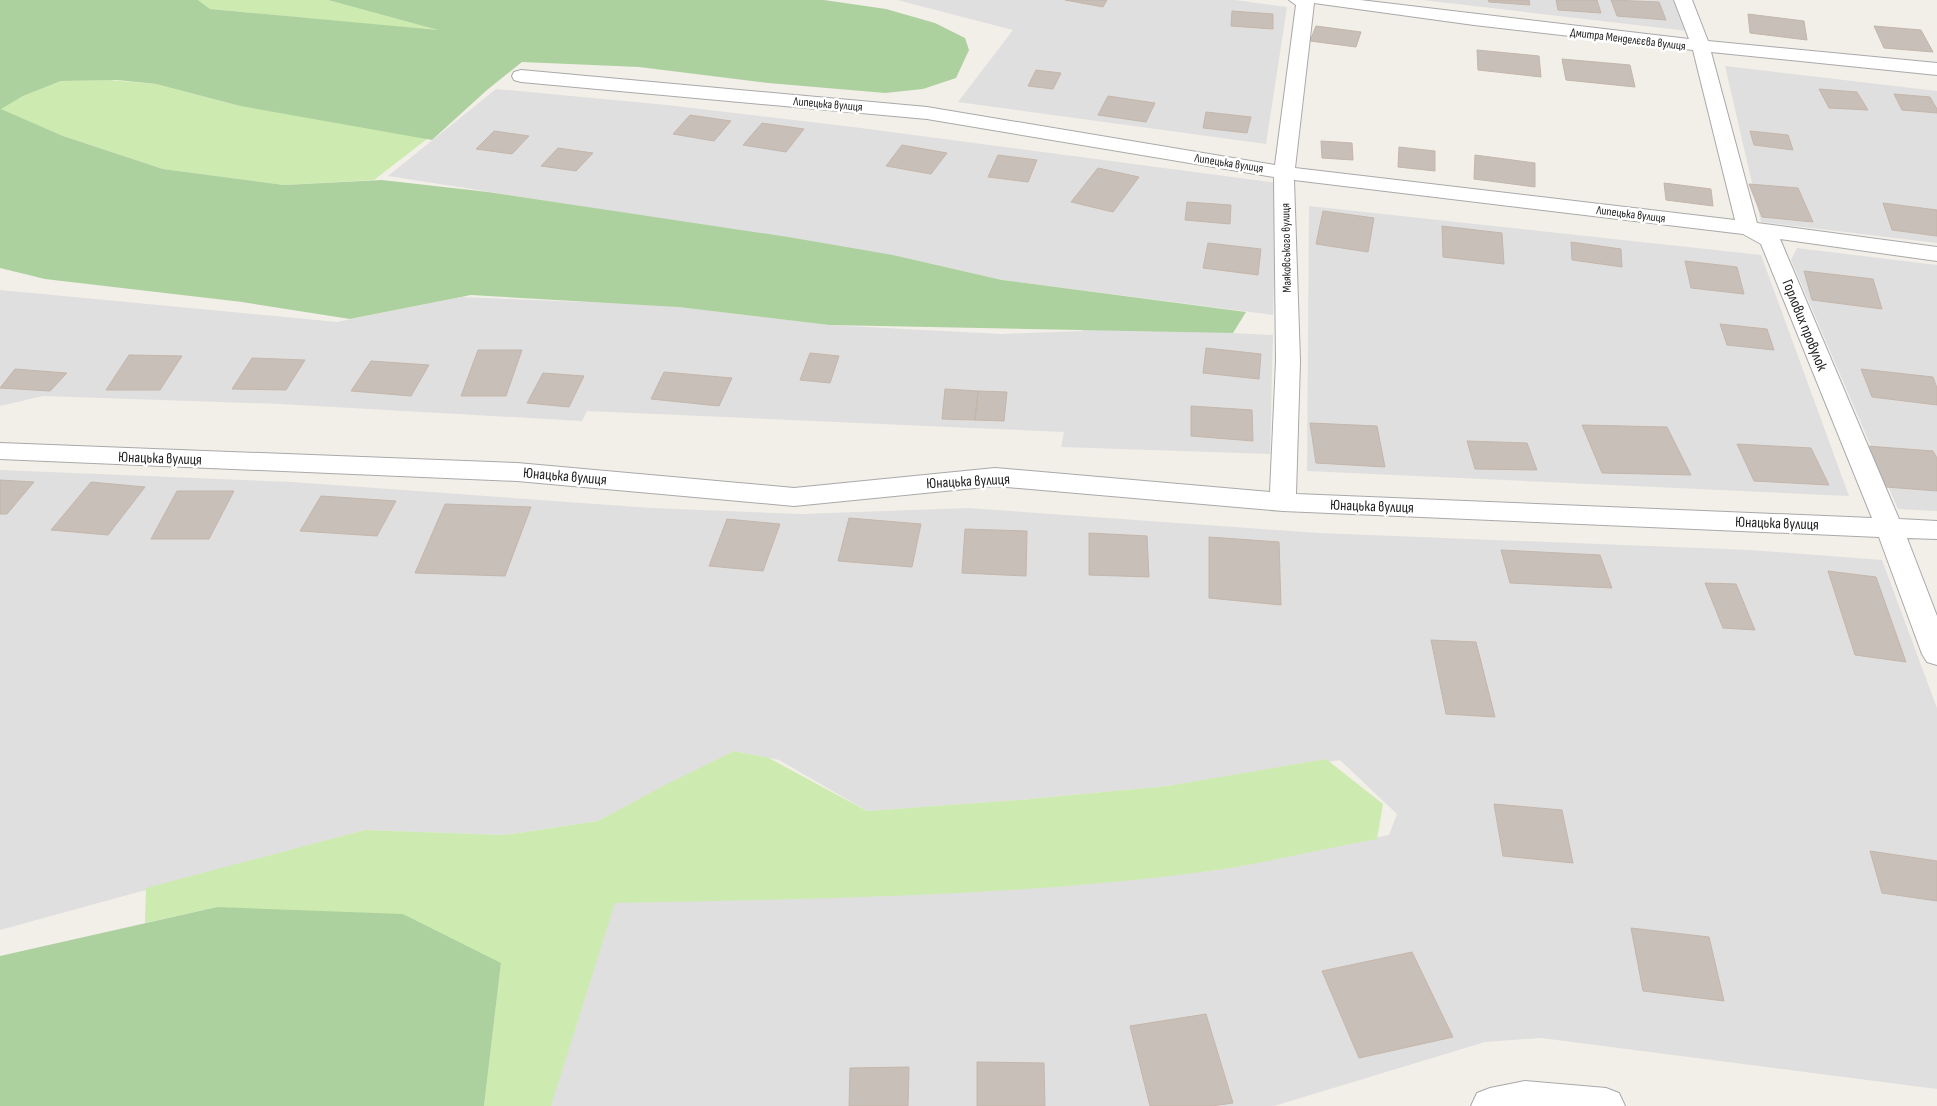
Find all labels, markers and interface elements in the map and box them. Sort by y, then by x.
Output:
street label: Дмитра Менделєєва вулиця [1569,25,1687,54]
street label: Липецька вулиця [792,94,863,115]
street label: Липецька вулиця [1192,151,1265,176]
street label: Маяковського вулиця [1278,203,1295,293]
street label: Липецька вулиця [1595,203,1667,226]
street label: Горлових провулок [1778,277,1832,374]
street label: Юнацька вулиця [118,448,202,469]
street label: Юнацька вулиця [522,463,608,490]
street label: Юнацька вулиця [926,470,1010,493]
street label: Юнацька вулиця [1330,496,1414,517]
street label: Юнацька вулиця [1735,513,1819,534]

